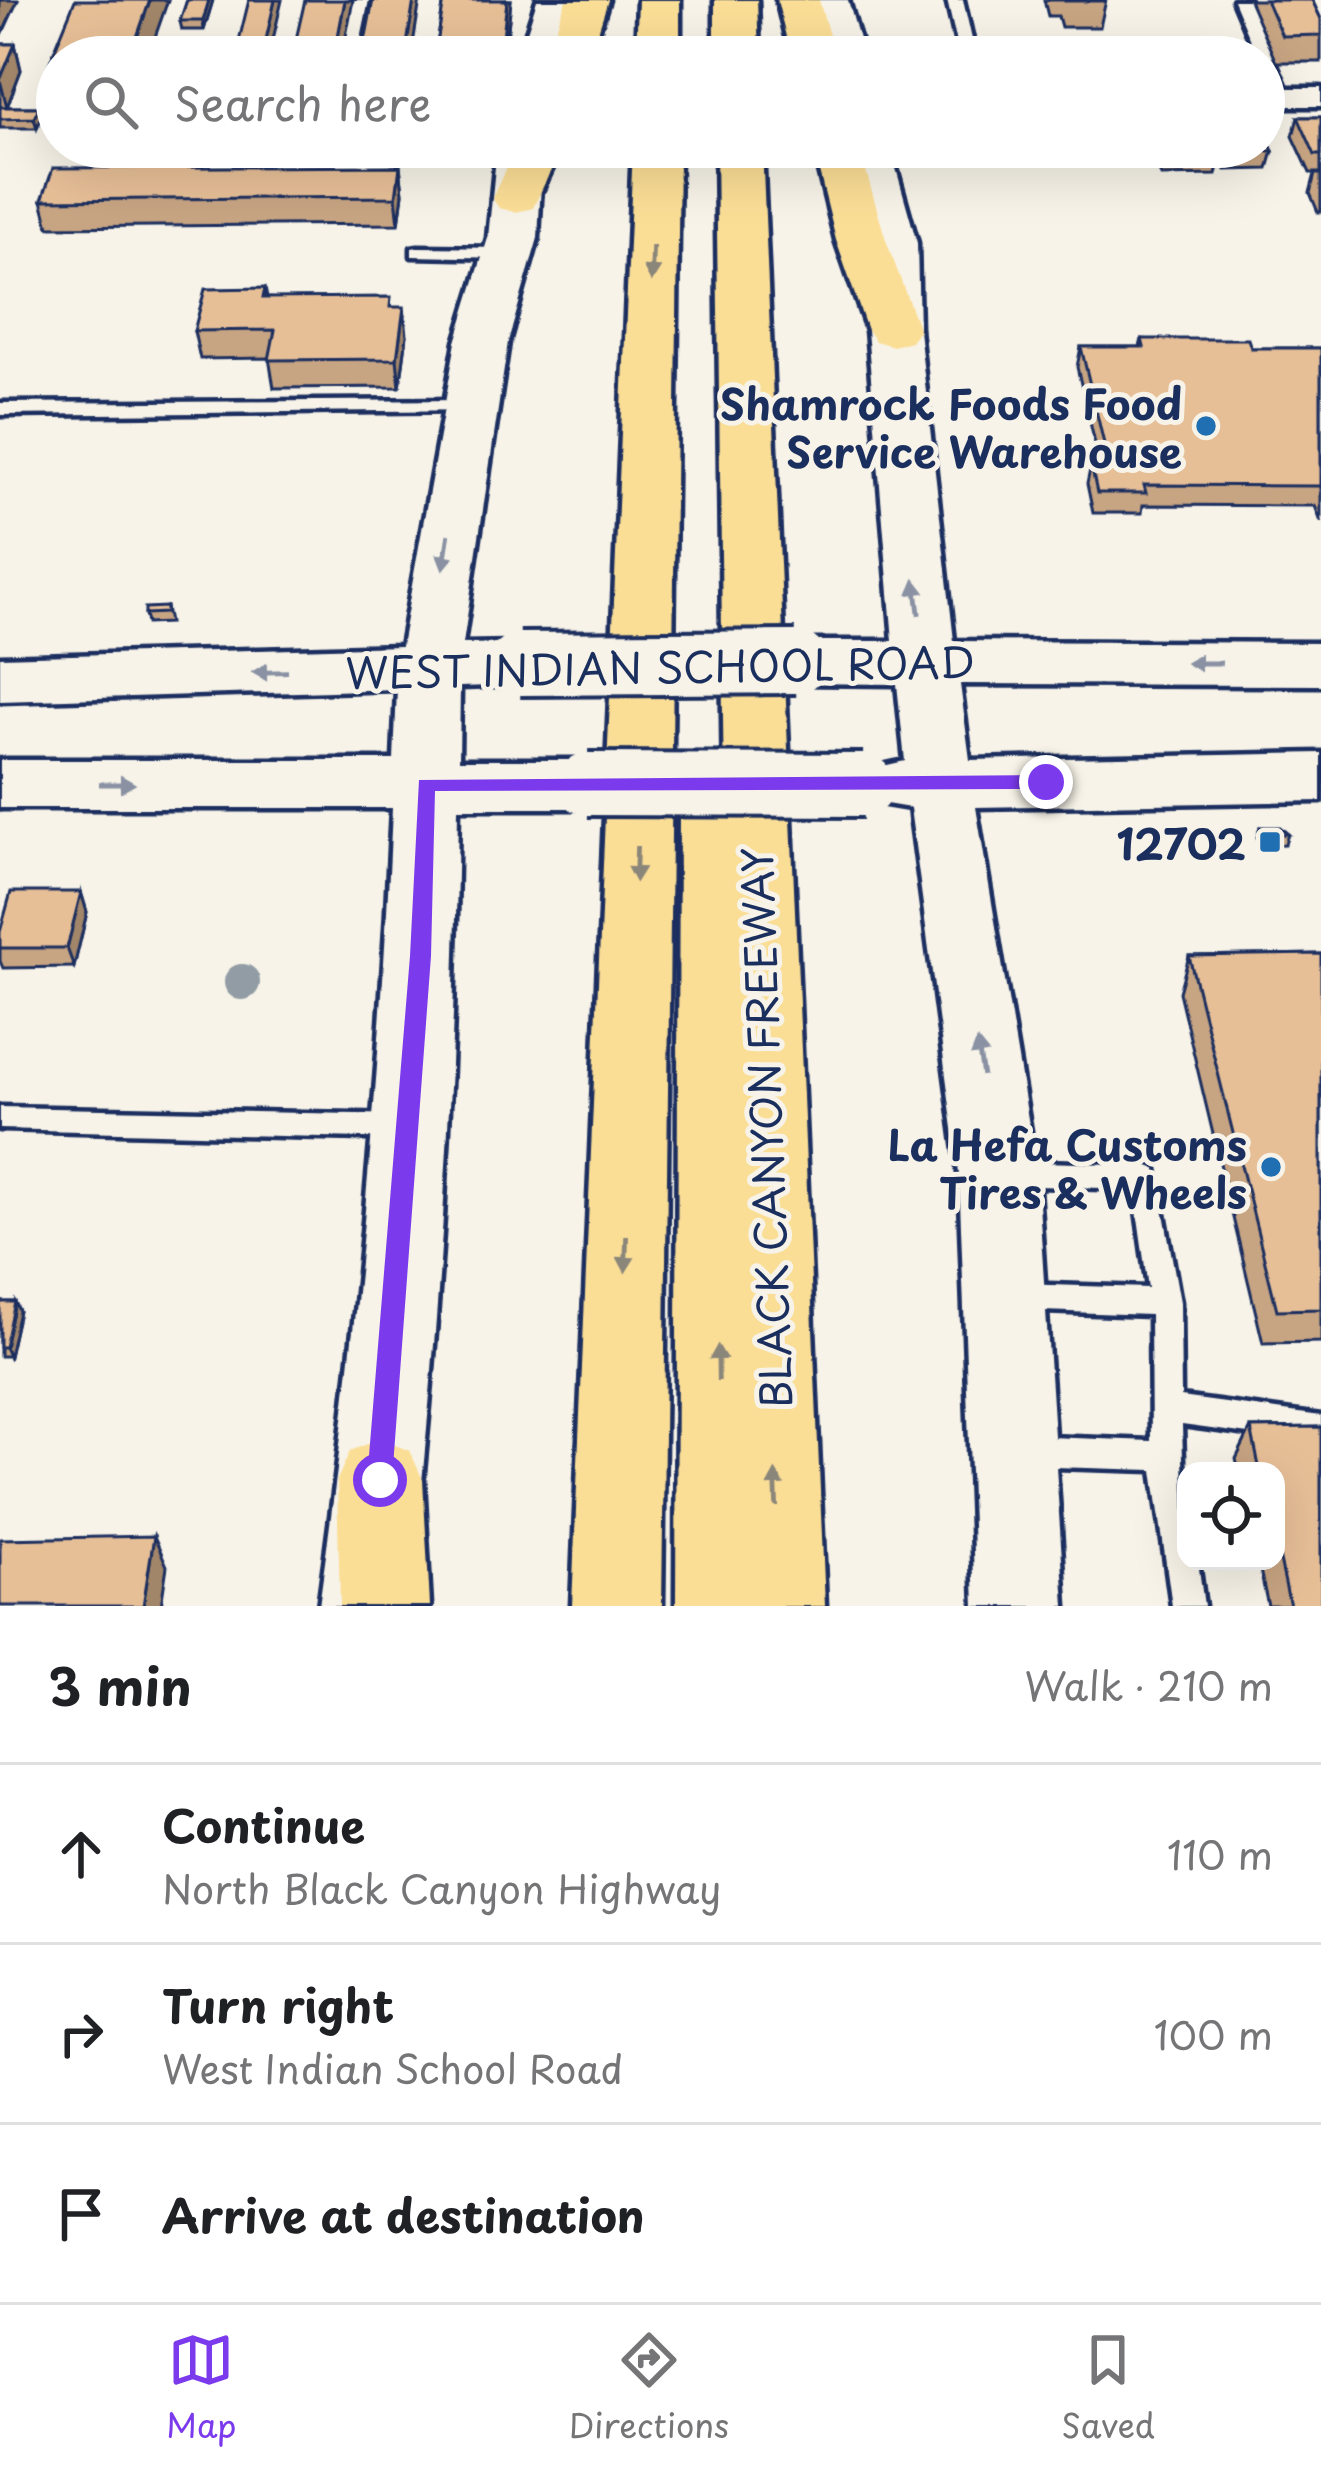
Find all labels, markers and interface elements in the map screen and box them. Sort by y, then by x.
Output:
search box [36,36,1285,168]
text: Search here [174,68,431,136]
icon: search [78,69,144,135]
one-way arrow [643,246,662,284]
place label: Shamrock Foods Food Service Warehouse [720,371,1182,482]
marker: Shamrock Foods Food Service Warehouse [1193,413,1219,439]
one-way arrow [436,534,455,572]
one-way arrow [908,578,927,615]
street label: WEST INDIAN SCHOOL ROAD [345,629,975,703]
one-way arrow [1184,653,1222,673]
one-way arrow [250,663,288,682]
route end [1019,755,1073,809]
one-way arrow [99,775,137,794]
place label: 12702 [1116,811,1246,874]
marker: 12702 [1257,829,1283,855]
one-way arrow [627,846,646,884]
street label: BLACK CANYON FREEWAY [724,846,806,1410]
one-way arrow [970,1038,989,1076]
place label: La Hefa Customs Tires & Wheels [888,1112,1247,1223]
marker: La Hefa Customs Tires & Wheels [1258,1154,1284,1180]
one-way arrow [616,1236,635,1274]
one-way arrow [708,1343,728,1381]
route start [353,1453,407,1507]
map controls [1177,1462,1285,1570]
button: locate [1177,1462,1285,1570]
one-way arrow [766,1469,785,1507]
text: 3 min [48,1646,192,1723]
text: Walk · 210 m [1024,1655,1273,1714]
text: Continue [162,1790,365,1858]
icon: ahead [48,1821,114,1887]
text: 110 m [1167,1824,1273,1883]
text: North Black Canyon Highway [162,1858,721,1917]
text: Turn right [162,1970,394,2038]
icon: right [48,2001,114,2067]
text: 100 m [1154,2004,1273,2063]
text: West Indian School Road [162,2038,623,2097]
text: Arrive at destination [162,2180,645,2248]
icon: arrive [48,2181,114,2247]
tab: Map [166,2327,237,2449]
tab: Directions [569,2327,729,2449]
tab: Saved [1061,2327,1155,2449]

